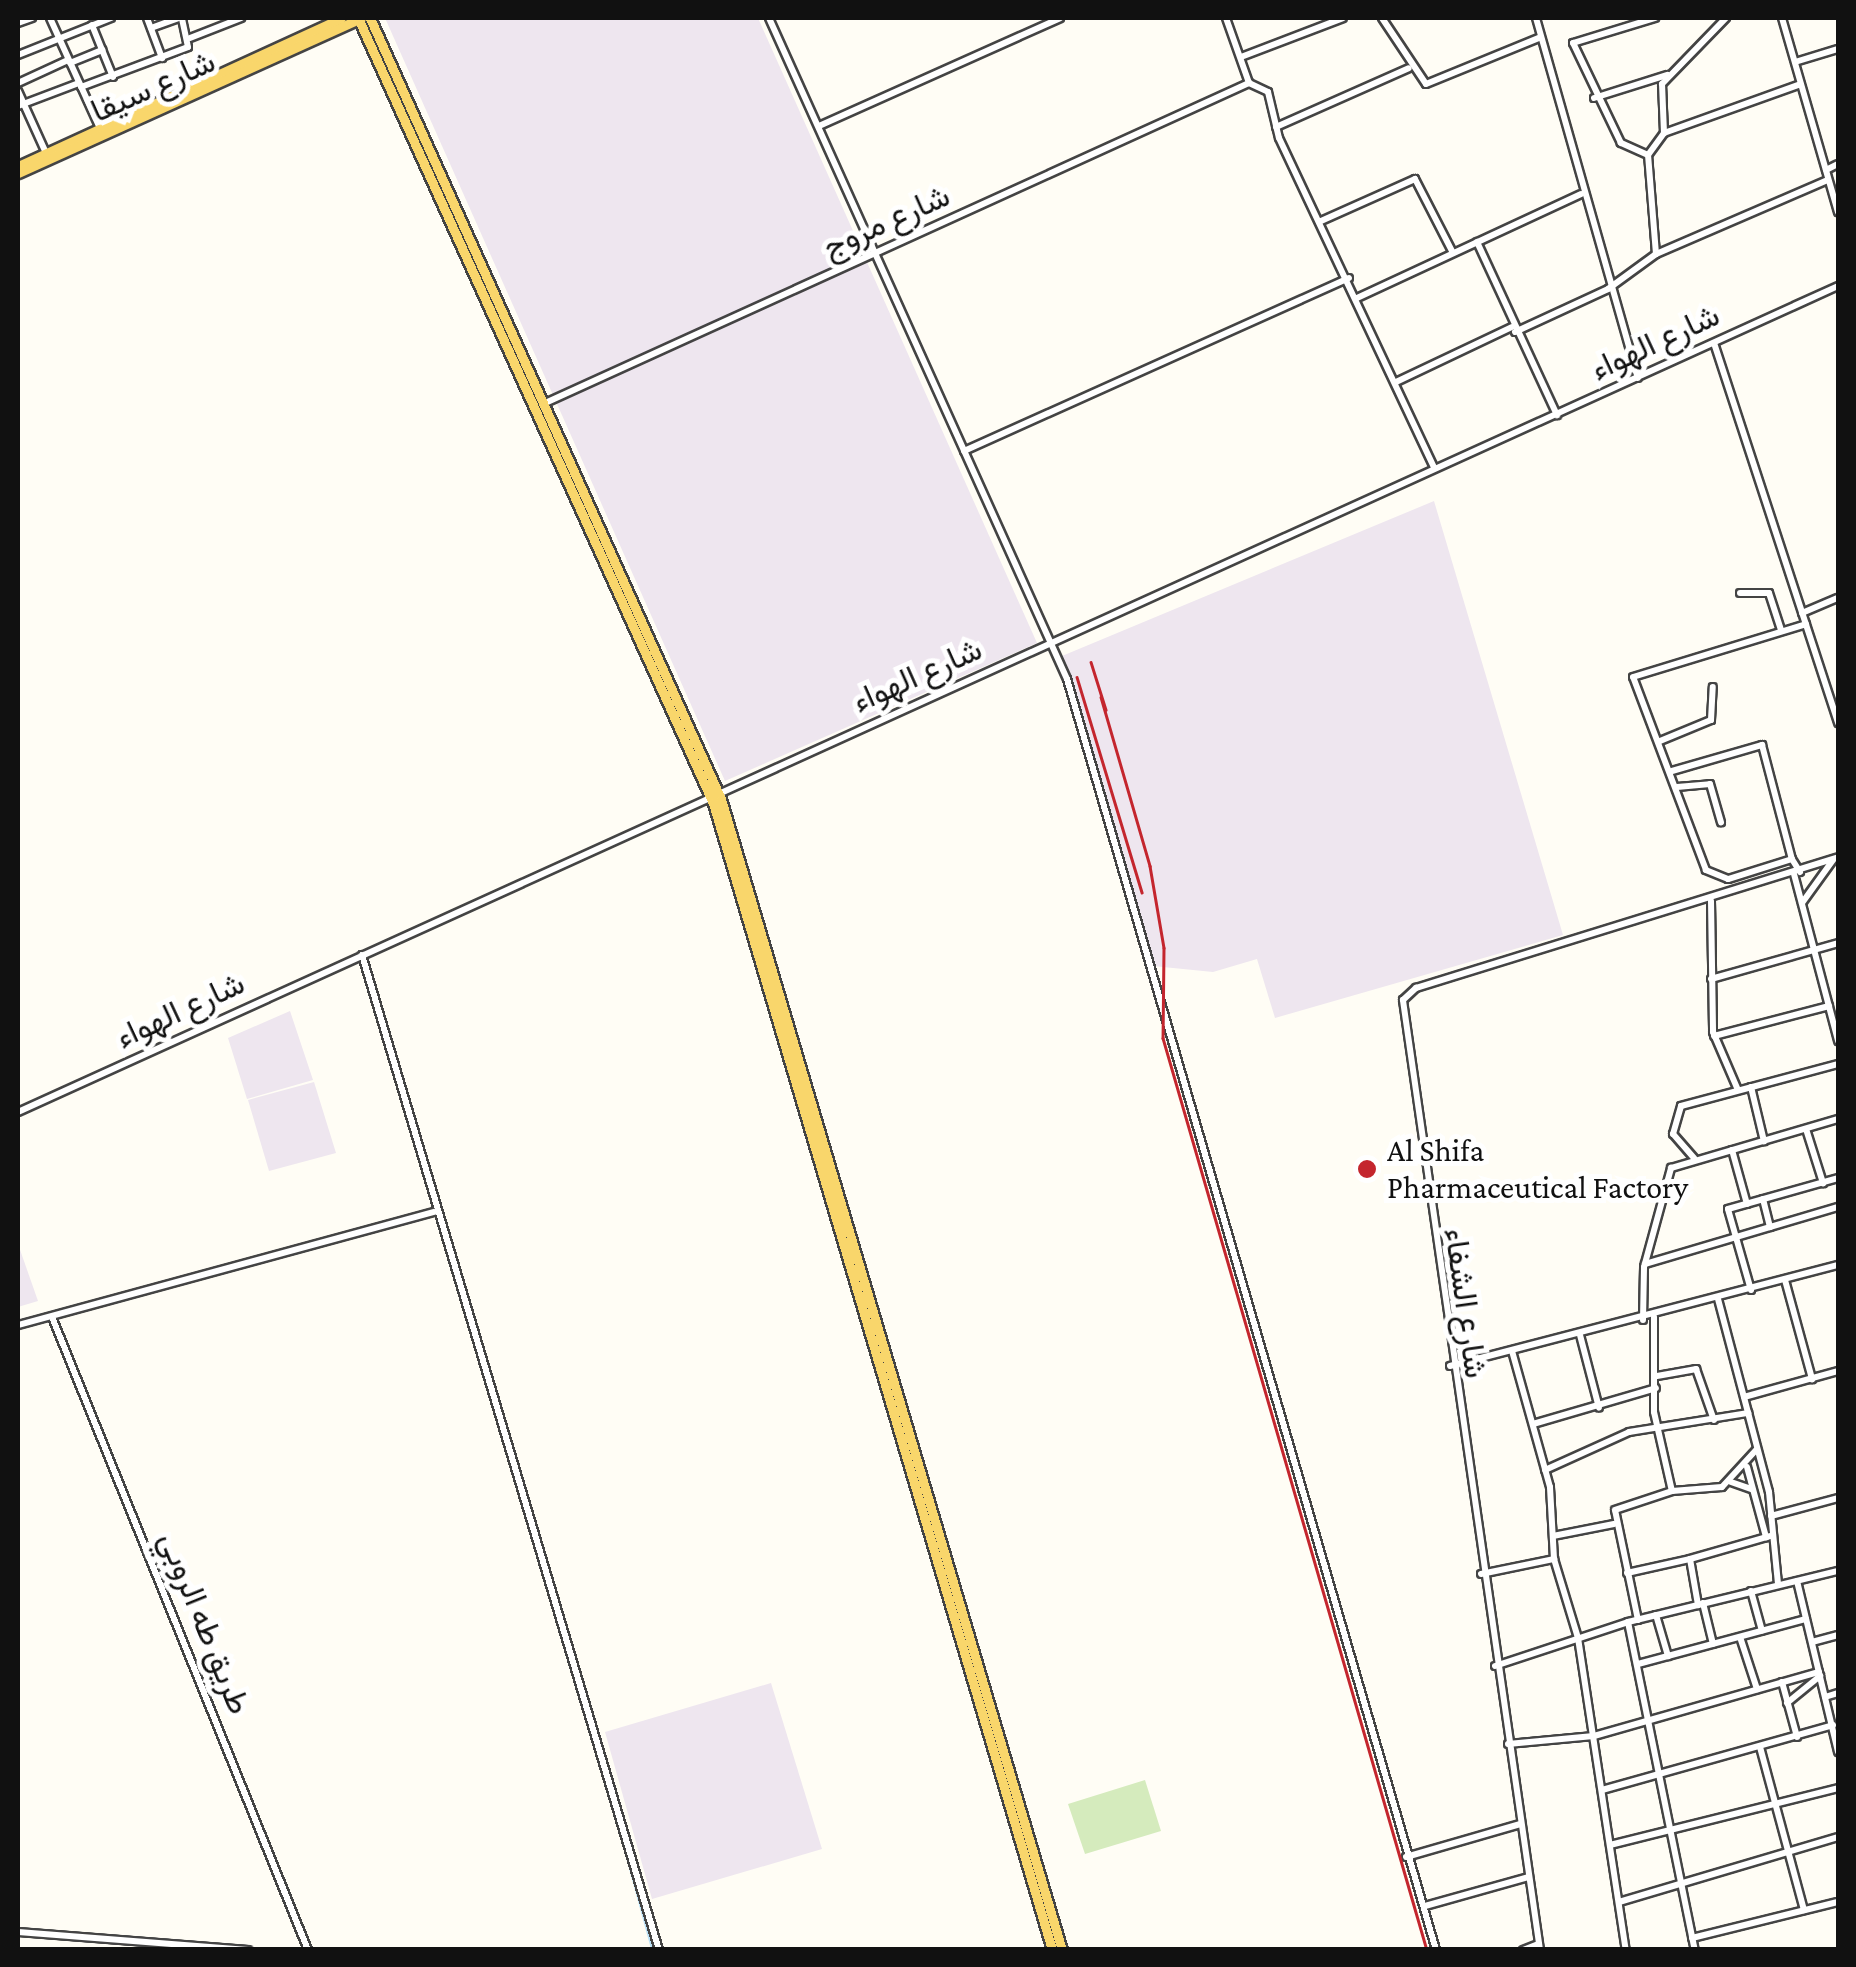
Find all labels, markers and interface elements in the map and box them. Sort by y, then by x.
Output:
street label: شارع سيقا [85,42,221,130]
street label: شارع مروج [817,176,955,266]
street label: شارع الهواء [1585,296,1725,388]
street label: شارع الهواء [846,629,988,721]
street label: شارع الهواء [110,964,250,1056]
place label: Al Shifa Pharmaceutical Factory [1387,1132,1688,1207]
marker: Al Shifa Pharmaceutical Factory [1356,1158,1378,1180]
street label: شارع الشفاء [1436,1225,1496,1381]
street label: طريق طه الروبي [151,1526,259,1720]

